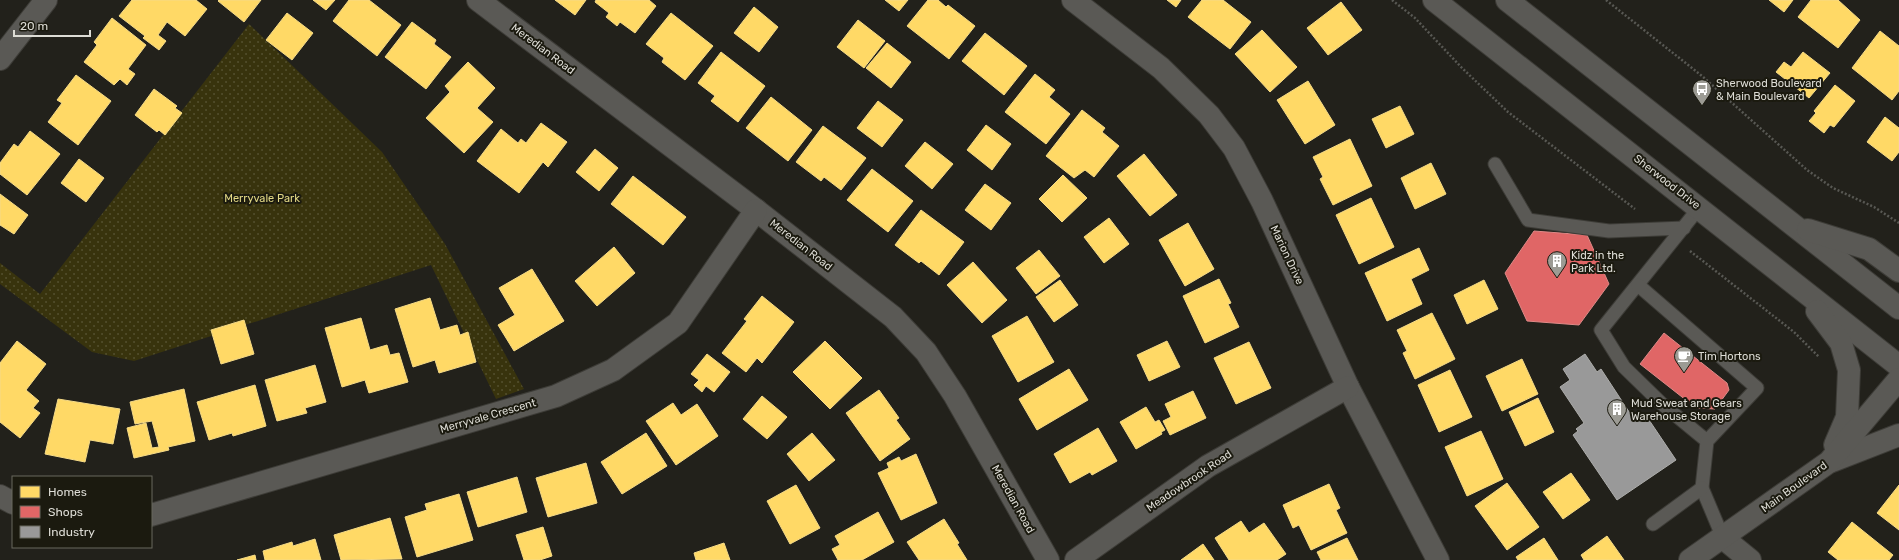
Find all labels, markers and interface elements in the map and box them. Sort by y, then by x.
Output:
scale bar [14,12,90,38]
text: 20 m [20,19,48,33]
street label: Meredian Road [509,21,577,77]
place label: Sherwood Boulevard & Main Boulevard [1716,77,1822,103]
bus stop icon: Sherwood Boulevard & Main Boulevard [1691,78,1713,106]
street label: Sherwood Drive [1631,152,1703,212]
park label: Merryvale Park [224,192,300,205]
street label: Meredian Road [767,217,835,273]
street label: Marion Drive [1268,223,1306,287]
place label: Kidz in the Park Ltd. [1571,249,1624,275]
building icon: Kidz in the Park Ltd. [1546,250,1568,278]
cafe icon: Tim Hortons [1673,345,1695,373]
place label: Tim Hortons [1698,350,1761,363]
street label: Merryvale Crescent [439,396,538,436]
place label: Mud Sweat and Gears Warehouse Storage [1631,397,1742,423]
building icon: Mud Sweat and Gears Warehouse Storage [1606,398,1628,426]
street label: Meadowbrook Road [1144,448,1234,514]
street label: Main Boulevard [1759,459,1829,515]
street label: Meredian Road [989,463,1037,535]
legend [12,476,152,548]
text: Homes [48,485,87,499]
text: Shops [48,505,83,519]
text: Industry [48,525,95,539]

